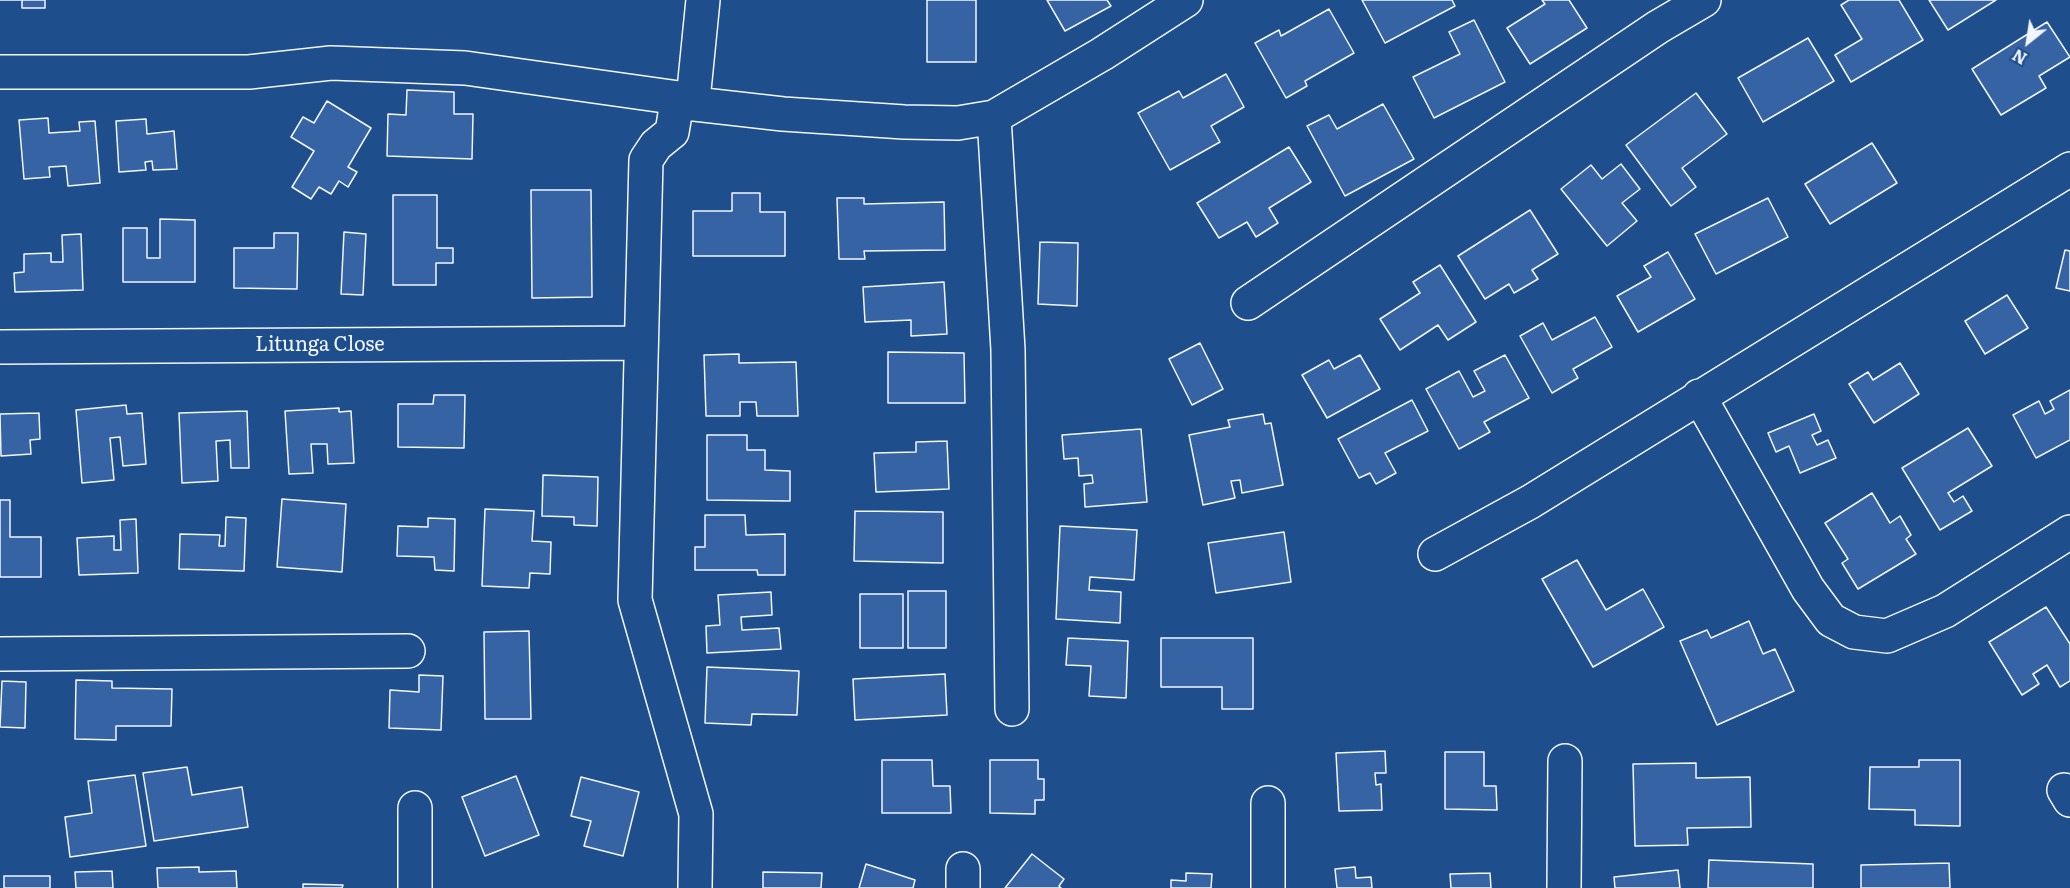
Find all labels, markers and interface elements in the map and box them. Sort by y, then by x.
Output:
north arrow [1998,12,2058,72]
text: N [2007,44,2031,71]
street label: Litunga Close [255,333,385,357]

